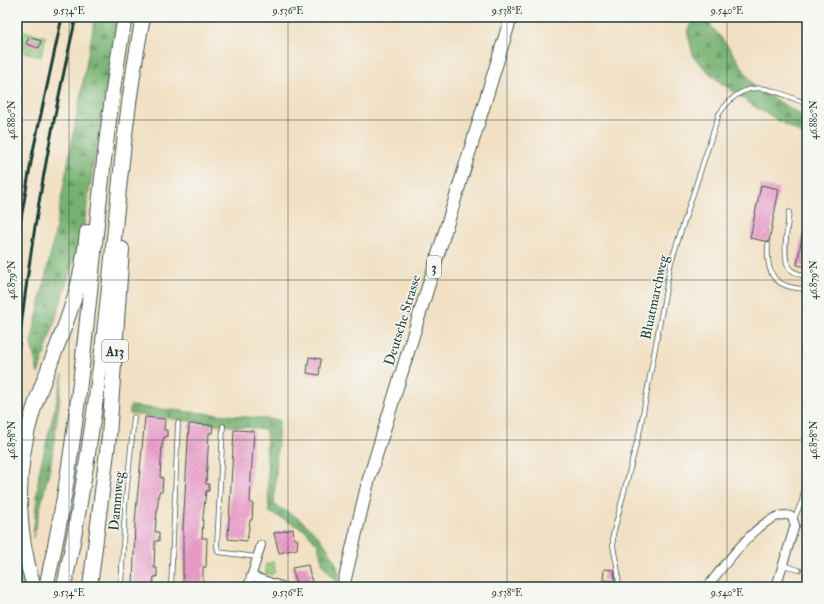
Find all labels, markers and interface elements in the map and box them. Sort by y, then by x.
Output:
text: 9.534°E [52,5,85,17]
text: 9.536°E [272,5,303,17]
text: 9.538°E [491,5,522,17]
text: 9.540°E [710,5,743,17]
text: 46.880°N [6,100,18,140]
text: 46.880°N [808,100,820,140]
street label: Bluatmarchweg [637,252,672,341]
road number: 3 [427,256,441,278]
text: 46.879°N [6,260,18,300]
text: 46.879°N [808,260,820,300]
street label: Deutsche Strasse [381,272,424,368]
road number: A13 [102,340,128,362]
text: 46.878°N [6,421,18,459]
text: 46.878°N [808,421,820,459]
street label: Dammweg [105,469,128,532]
text: 9.534°E [52,587,85,599]
text: 9.536°E [272,587,303,599]
text: 9.538°E [491,587,522,599]
text: 9.540°E [710,587,743,599]

